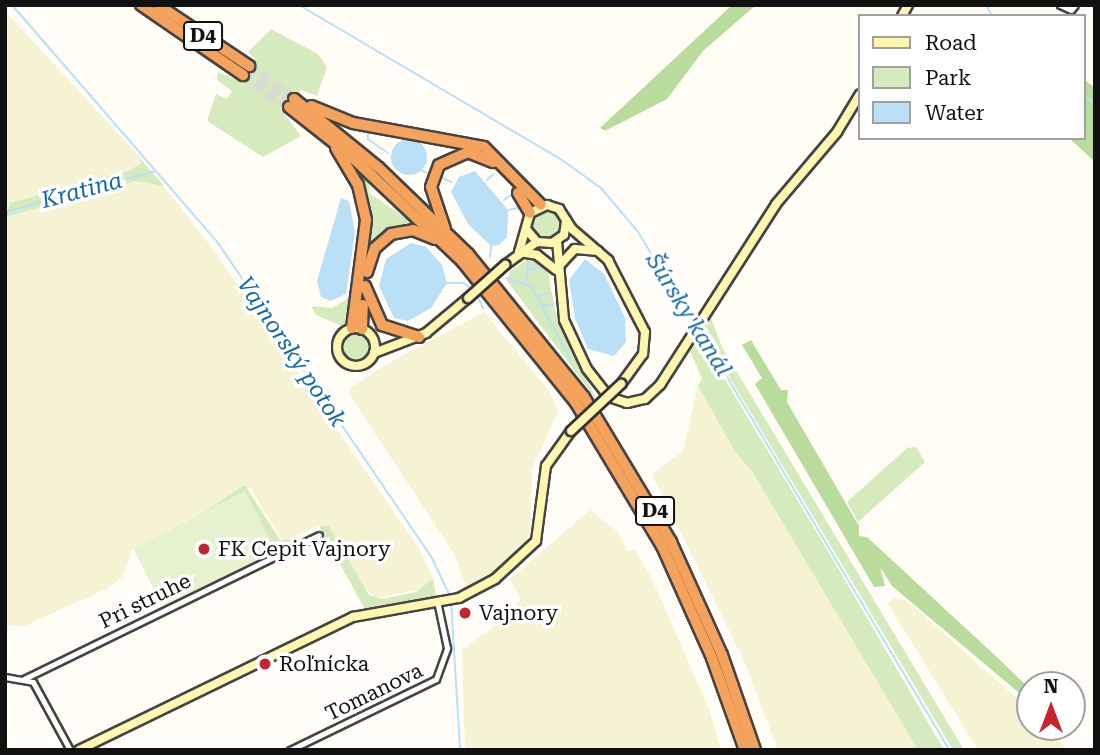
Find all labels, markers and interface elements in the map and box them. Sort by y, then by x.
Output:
legend [858,14,1086,140]
road number: D4 [182,20,224,52]
text: Road [925,31,977,55]
text: Park [925,66,971,90]
text: Water [925,101,984,125]
water label: Kratina [38,167,126,215]
water label: Šúrsky kanál [639,248,737,382]
water label: Vajnorský potok [231,272,351,432]
road number: D4 [634,496,676,526]
place label: FK Cepit Vajnory [218,536,390,562]
marker: FK Cepit Vajnory [196,541,212,557]
street label: Pri struhe [95,568,195,634]
place label: Vajnory [479,600,558,626]
marker: Vajnory [457,605,473,621]
place label: Roľnícka [279,651,369,677]
marker: Roľnícka [257,656,273,672]
street label: Tomanova [321,658,427,726]
north arrow [1016,671,1086,741]
text: N [1044,675,1058,698]

